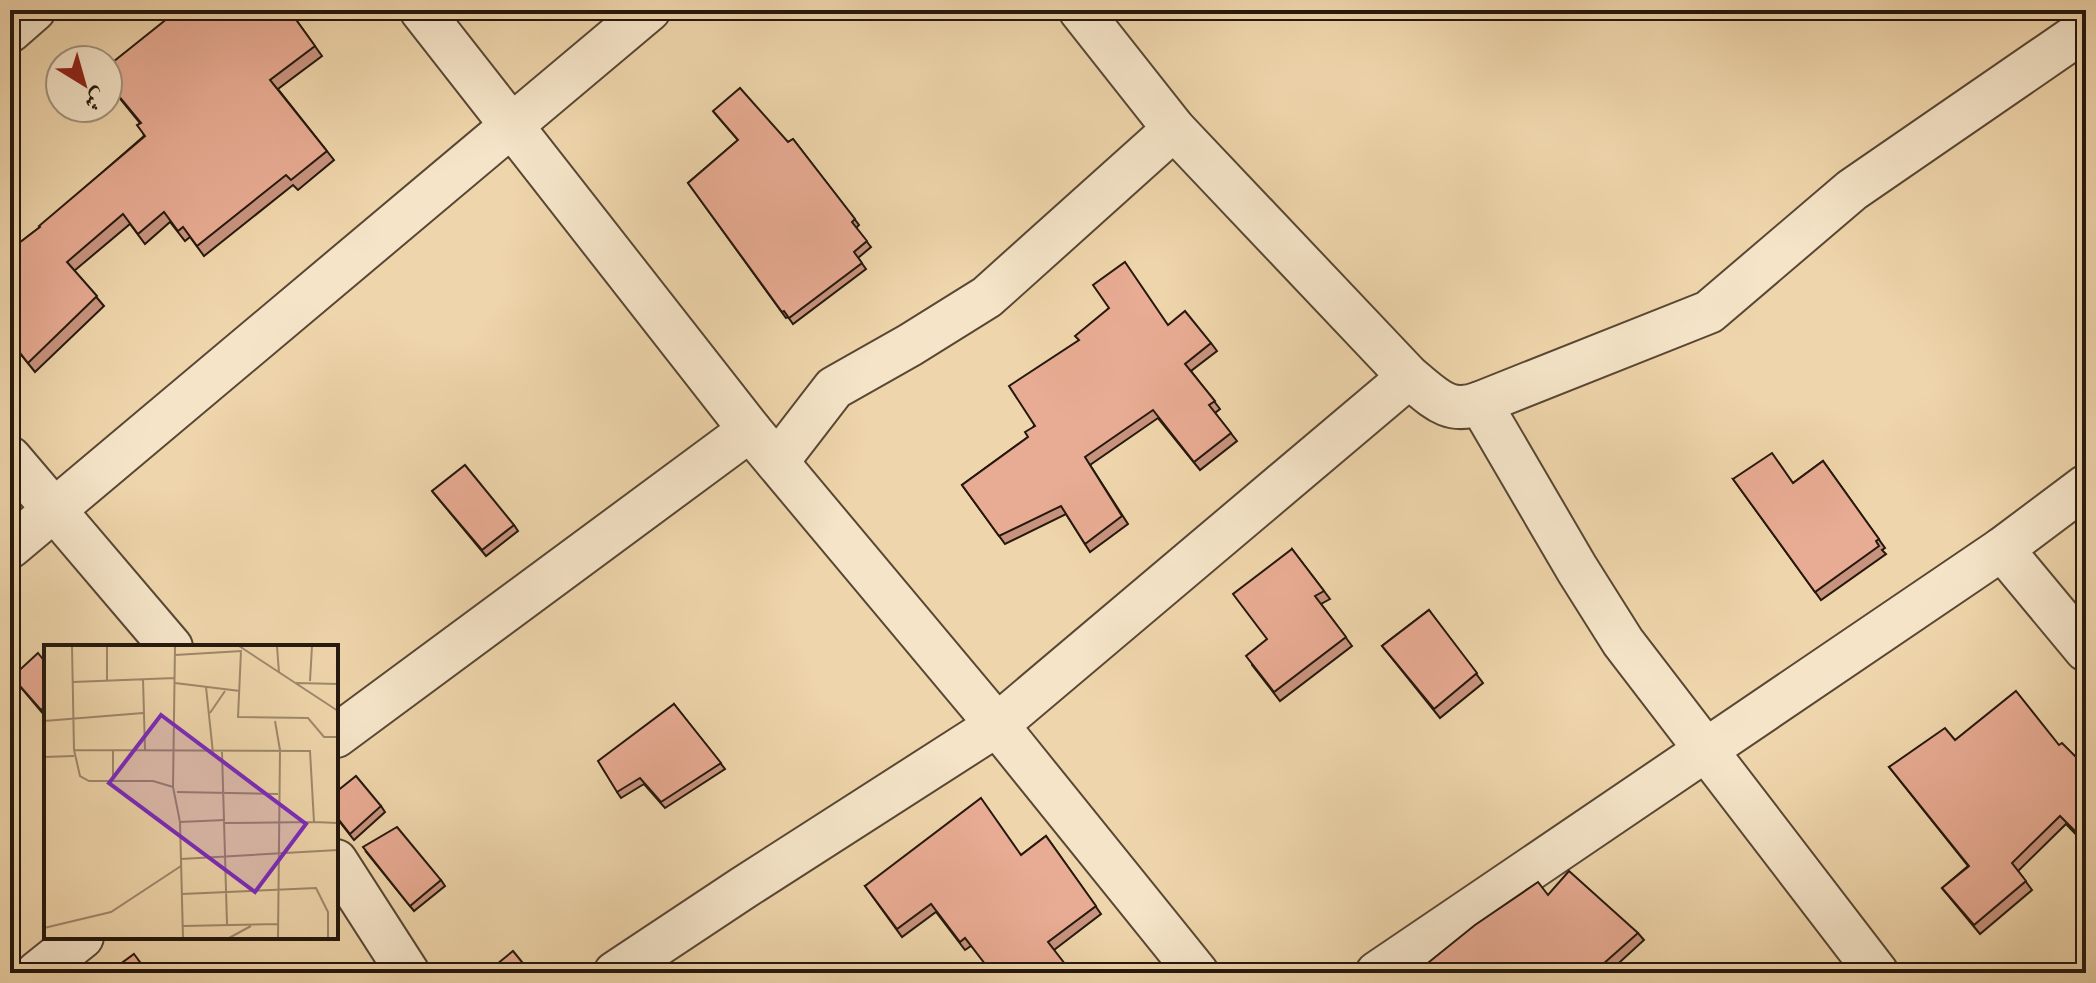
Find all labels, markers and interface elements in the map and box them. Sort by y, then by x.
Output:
north arrow [44,44,124,124]
text: ش [76,78,113,117]
inset map [44,645,338,939]

